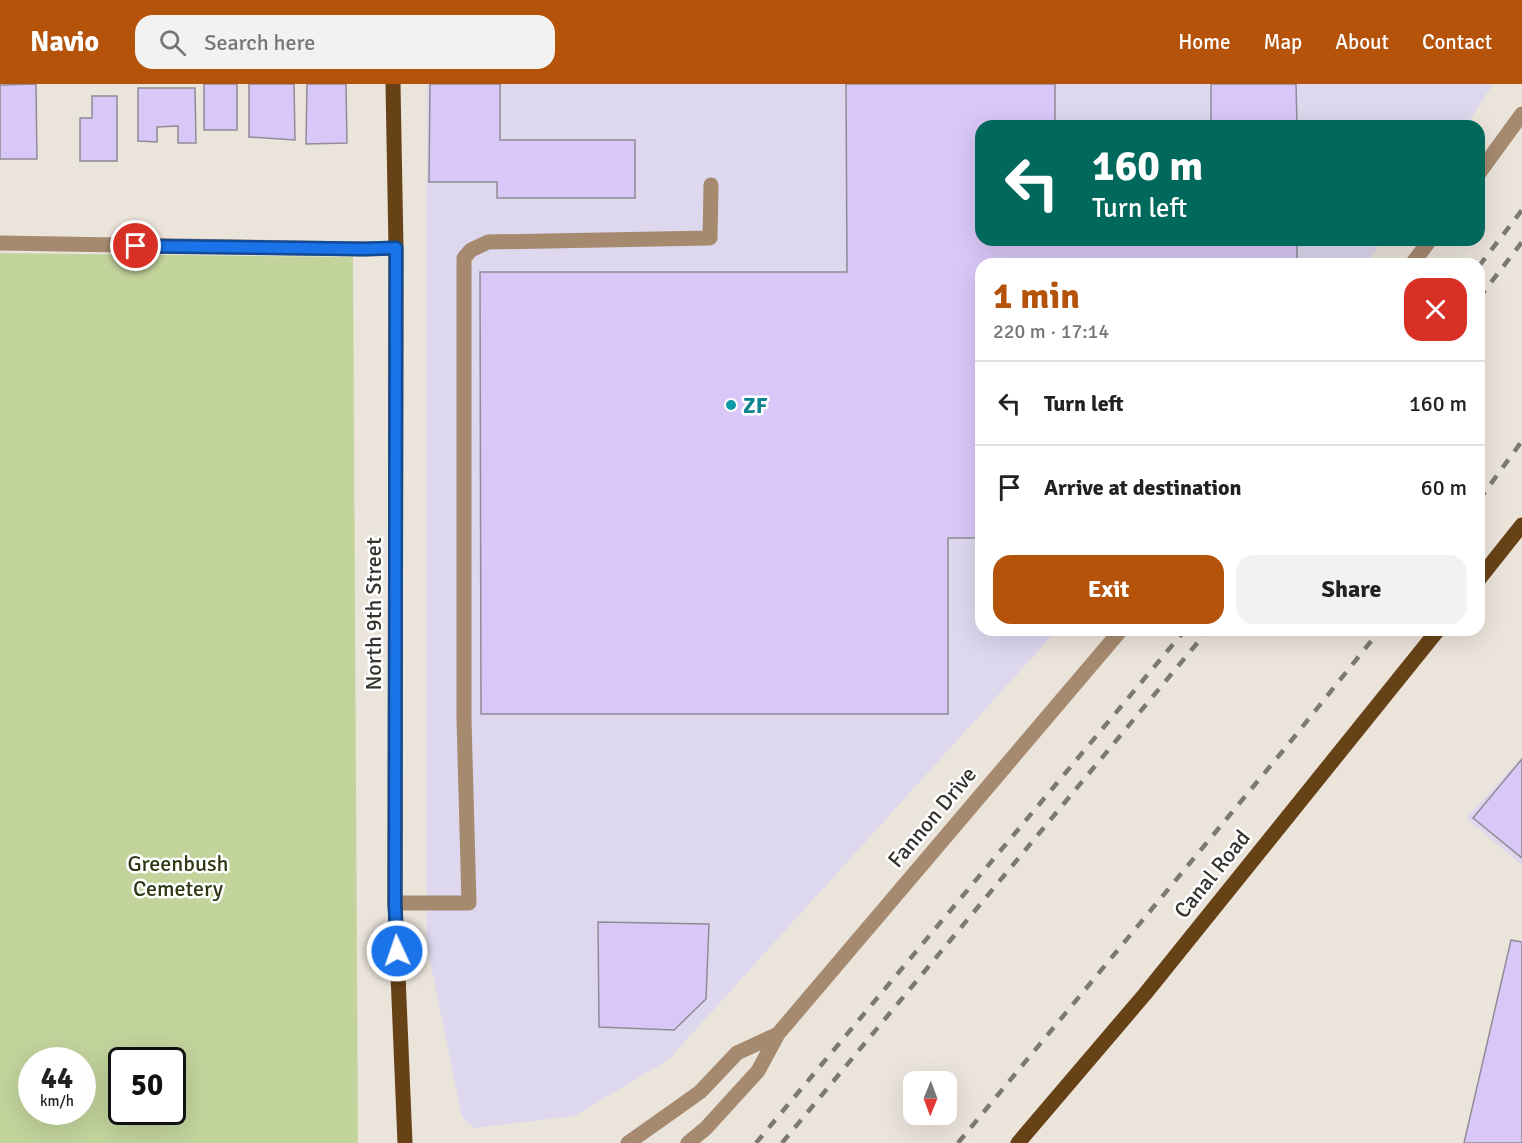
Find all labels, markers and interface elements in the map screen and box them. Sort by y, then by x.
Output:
search box [135,15,555,69]
text: Navio [30,25,99,59]
icon: search [156,26,189,59]
text: Search here [204,29,315,56]
text: Home [1178,29,1231,55]
text: Map [1264,29,1302,55]
text: About [1335,29,1389,55]
text: Contact [1422,29,1492,55]
text: 160 m [1092,141,1203,192]
icon: left [993,144,1071,222]
text: Turn left [1092,192,1187,225]
pin [110,220,161,271]
icon: arrive [119,229,152,262]
text: 1 min [993,274,1080,319]
button: close [1404,278,1467,341]
text: 220 m · 17:14 [993,319,1109,344]
icon: left [993,387,1026,420]
text: Turn left [1044,390,1124,417]
text: 160 m [1409,390,1467,417]
place label: ZF [743,392,768,419]
marker: ZF [724,398,738,412]
icon: arrive [993,471,1026,504]
text: Arrive at destination [1044,474,1241,501]
text: 60 m [1421,474,1467,501]
street label: North 9th Street [360,537,387,691]
button: Exit [993,555,1224,624]
button: Share [1236,555,1467,624]
street label: Fannon Drive [882,761,982,873]
street label: Canal Road [1168,824,1256,924]
park label: Greenbush Cemetery [127,850,229,902]
position arrow [365,919,429,983]
speed limit sign: 50 [108,1047,186,1125]
text: 44 [41,1060,73,1097]
north arrow [903,1071,957,1125]
map controls [903,1071,957,1125]
text: km/h [40,1092,74,1110]

